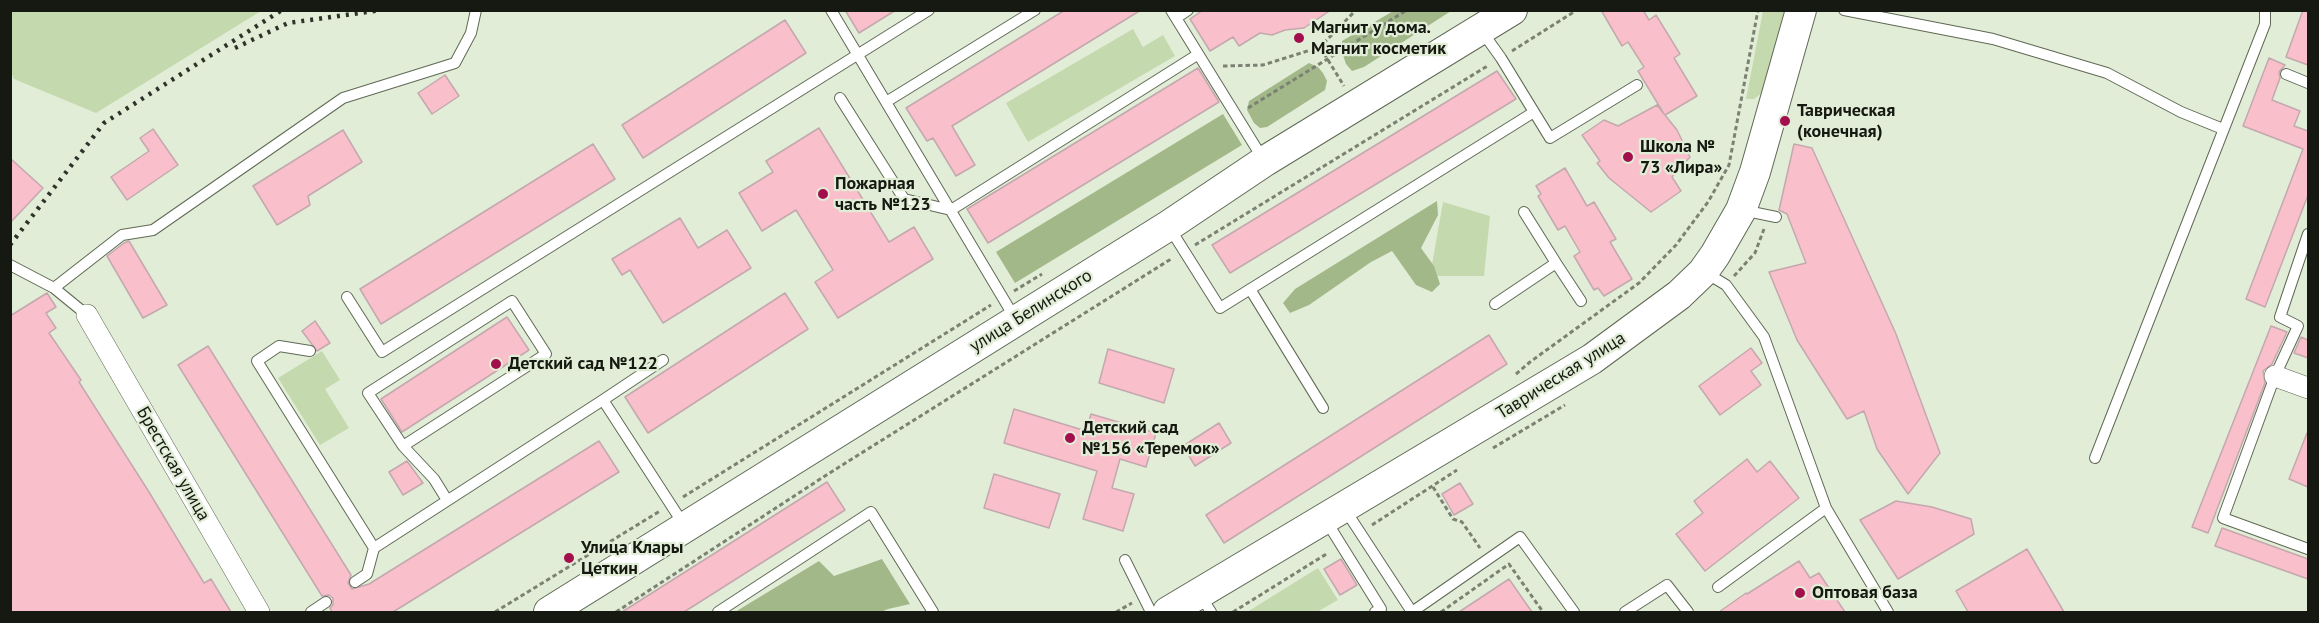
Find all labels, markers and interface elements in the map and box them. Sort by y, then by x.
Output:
place label: Магнит у дома. Магнит косметик [1311,17,1446,60]
marker: Магнит у дома. Магнит косметик [1292,31,1306,45]
place label: Таврическая (конечная) [1797,100,1895,142]
marker: Таврическая (конечная) [1778,114,1792,128]
place label: Школа № 73 «Лира» [1640,136,1722,178]
marker: Школа № 73 «Лира» [1621,150,1635,164]
place label: Пожарная часть №123 [835,173,931,216]
marker: Пожарная часть №123 [816,187,830,201]
street label: улица Белинского [966,265,1096,357]
street label: Таврическая улица [1492,328,1630,424]
place label: Детский сад №122 [508,353,658,375]
marker: Детский сад №122 [489,357,503,371]
street label: Брестская улица [132,403,214,525]
place label: Детский сад №156 «Теремок» [1082,417,1220,460]
marker: Детский сад №156 «Теремок» [1063,431,1077,445]
place label: Улица Клары Цеткин [581,537,683,580]
marker: Улица Клары Цеткин [562,551,576,565]
place label: Оптовая база [1812,582,1918,604]
marker: Оптовая база [1793,586,1807,600]

